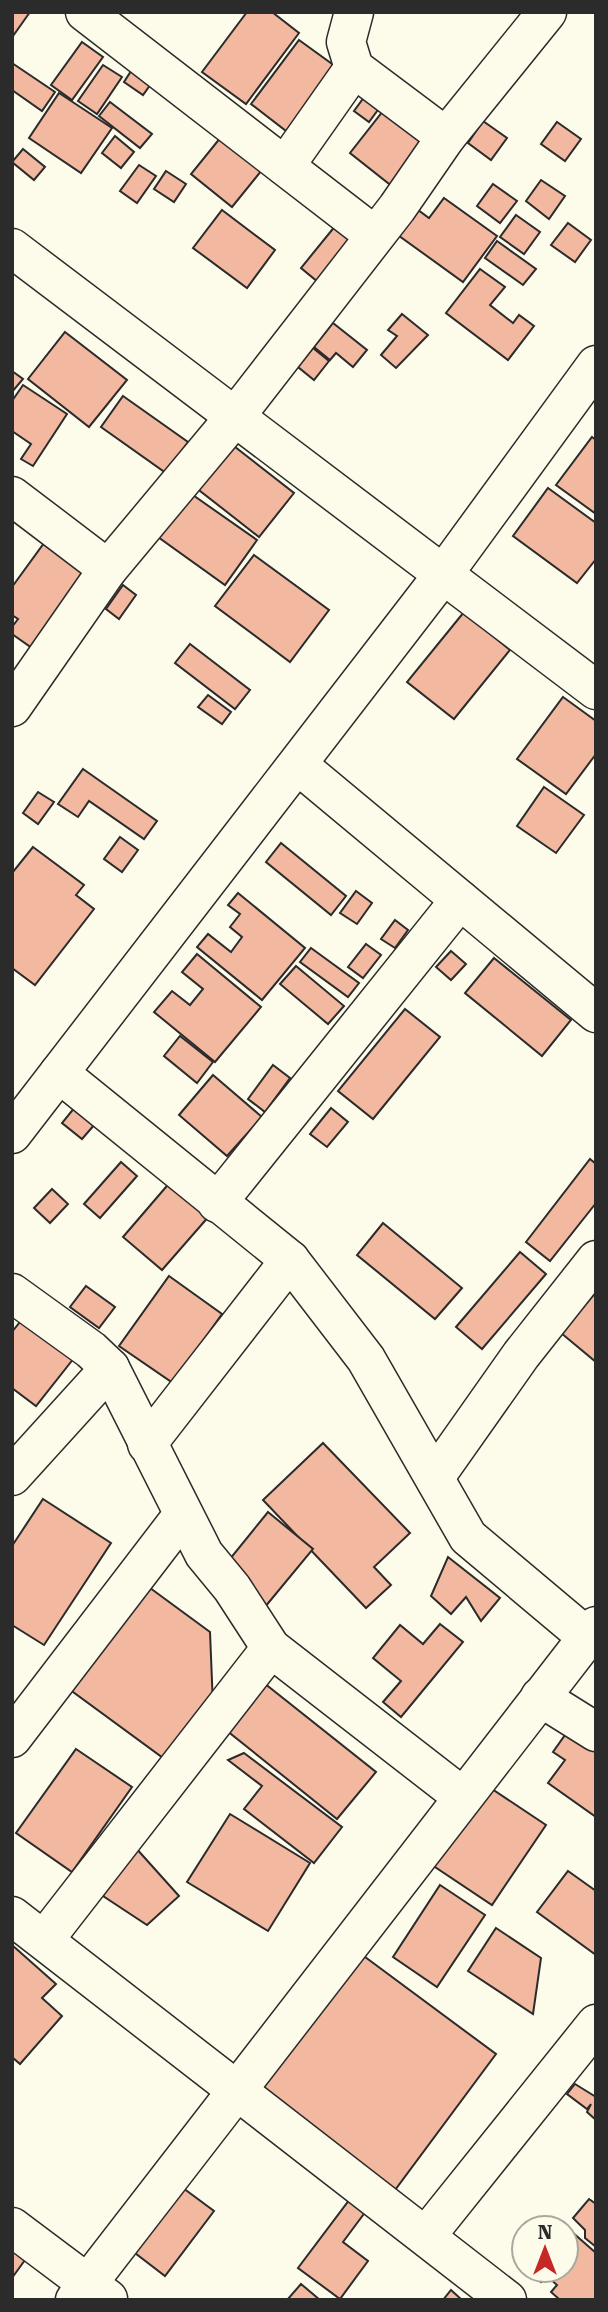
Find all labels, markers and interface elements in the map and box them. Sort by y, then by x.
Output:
north arrow [510,2214,580,2284]
text: N [538,2221,553,2244]

